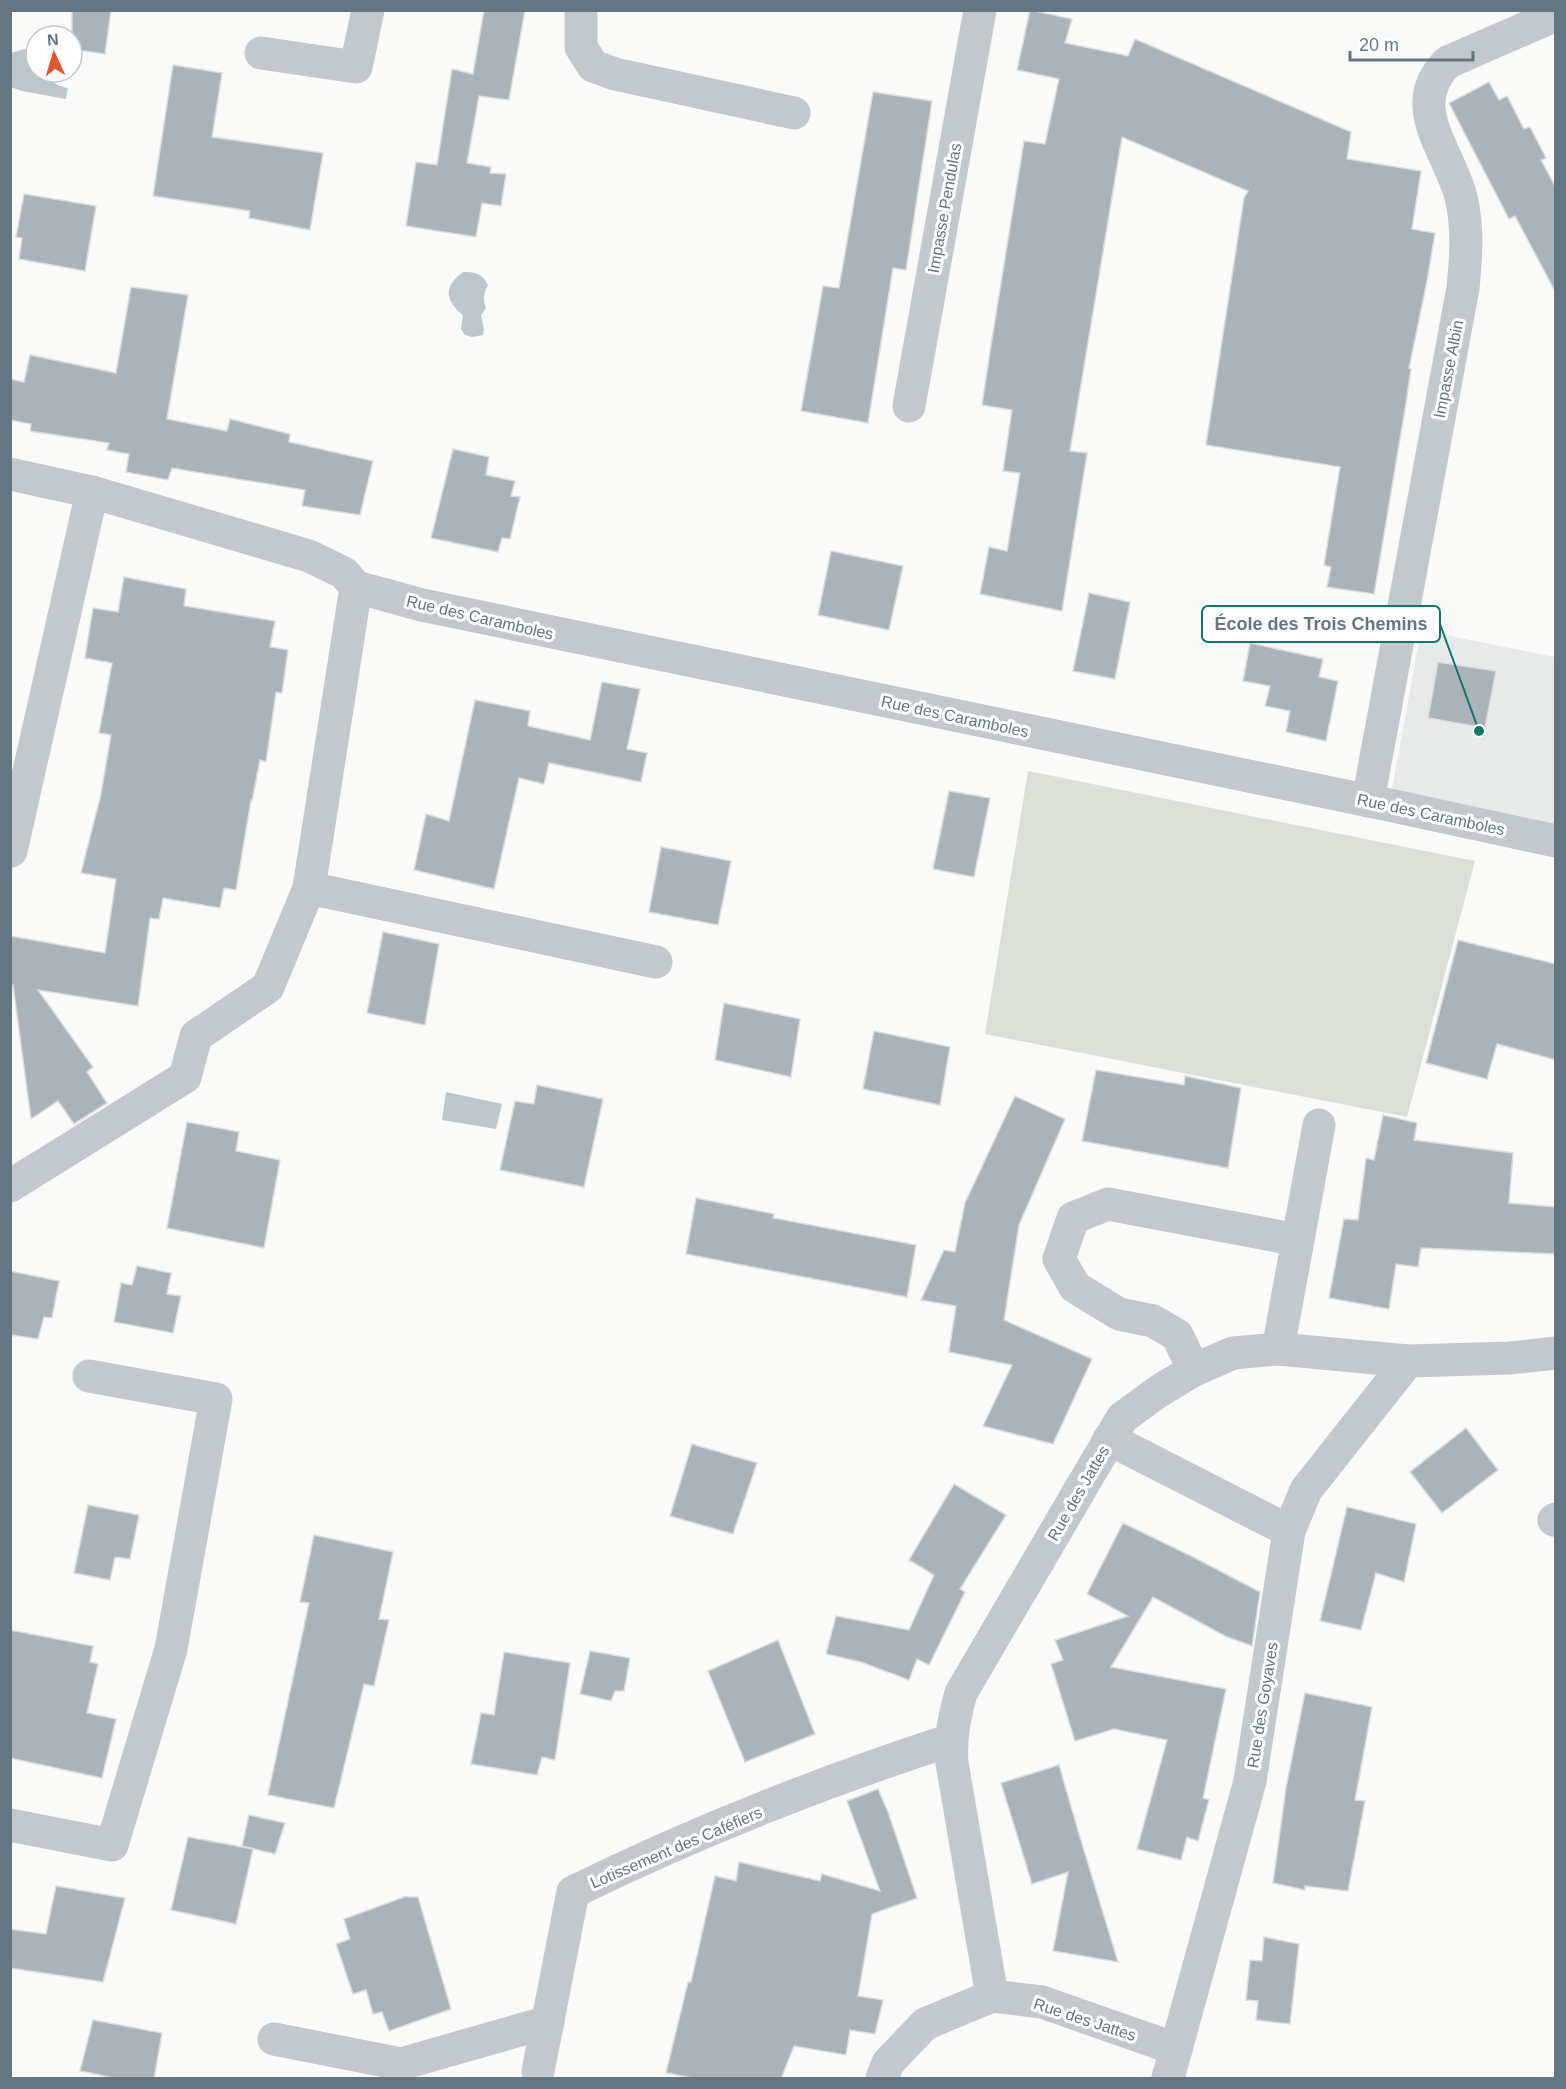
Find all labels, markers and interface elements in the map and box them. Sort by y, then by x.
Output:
north arrow [24,24,84,84]
scale bar [1350,24,1473,62]
text: N [47,31,59,48]
text: 20 m [1359,35,1399,55]
street label: Impasse Pendulas [925,142,964,274]
street label: Impasse Albin [1431,319,1466,420]
street label: Rue des Caramboles [405,592,555,643]
callout: École des Trois Chemins [1202,606,1440,642]
text: École des Trois Chemins [1214,613,1428,634]
street label: Rue des Caramboles [880,693,1030,740]
street label: Rue des Caramboles [1356,791,1506,838]
street label: Rue des Jattes [1044,1443,1112,1544]
street label: Rue des Goyaves [1244,1641,1281,1769]
street label: Lotissement des Caféfiers [588,1803,765,1891]
street label: Rue des Jattes [1031,1995,1138,2044]

